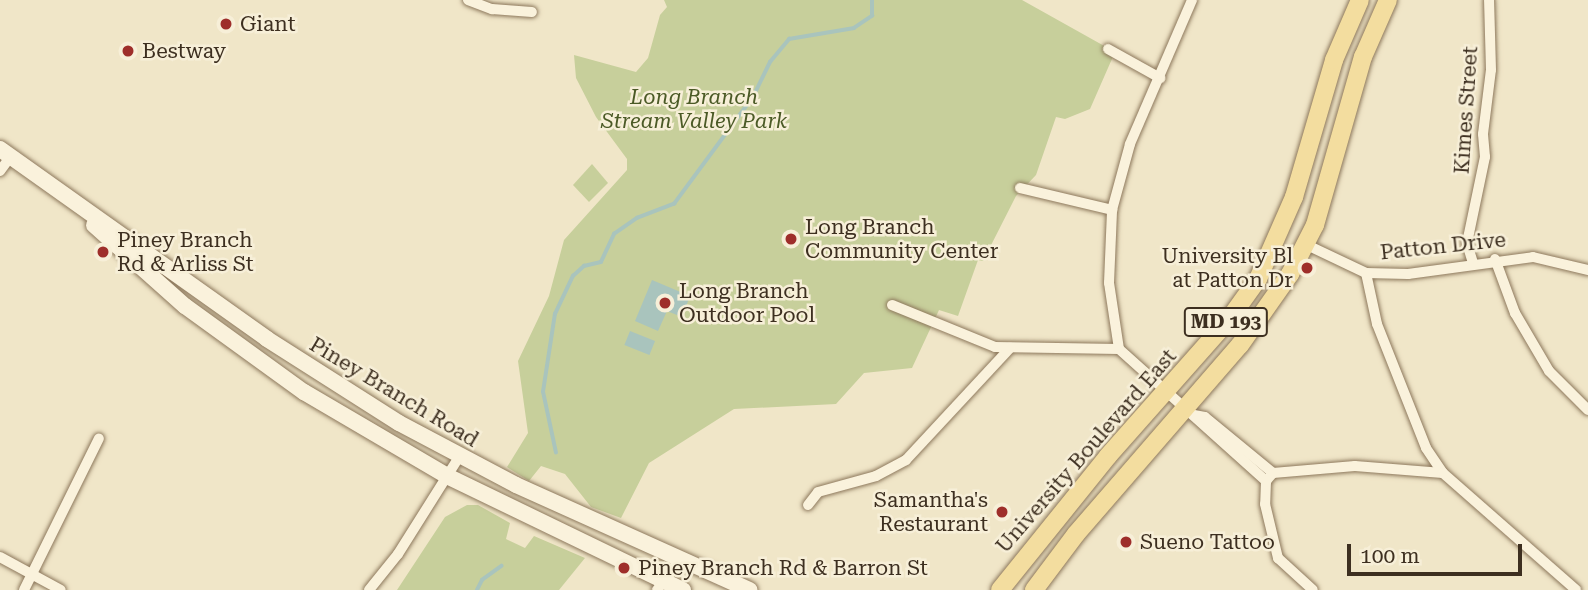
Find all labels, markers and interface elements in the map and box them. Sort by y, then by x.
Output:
place label: Giant [240,11,296,37]
marker: Giant [218,16,234,32]
place label: Bestway [142,38,226,64]
marker: Bestway [120,43,136,59]
street label: Kimes Street [1449,45,1483,175]
park label: Long Branch Stream Valley Park [601,84,787,134]
place label: Long Branch Community Center [805,214,998,264]
place label: Piney Branch Rd & Arliss St [117,227,254,277]
street label: Patton Drive [1379,227,1507,265]
marker: Long Branch Community Center [783,231,799,247]
place label: University Bl at Patton Dr [1161,243,1293,293]
marker: Piney Branch Rd & Arliss St [95,244,111,260]
marker: University Bl at Patton Dr [1299,260,1315,276]
place label: Long Branch Outdoor Pool [679,278,815,328]
marker: Long Branch Outdoor Pool [657,295,673,311]
road number: MD 193 [1182,306,1270,338]
street label: Piney Branch Road [305,332,483,452]
street label: University Boulevard East [991,344,1181,558]
place label: Samantha's Restaurant [874,487,988,537]
marker: Samantha's Restaurant [994,504,1010,520]
place label: Sueno Tattoo [1140,529,1275,555]
scale bar [1350,530,1525,574]
marker: Sueno Tattoo [1118,534,1134,550]
text: 100 m [1360,544,1420,568]
place label: Piney Branch Rd & Barron St [638,555,928,581]
marker: Piney Branch Rd & Barron St [616,560,632,576]

